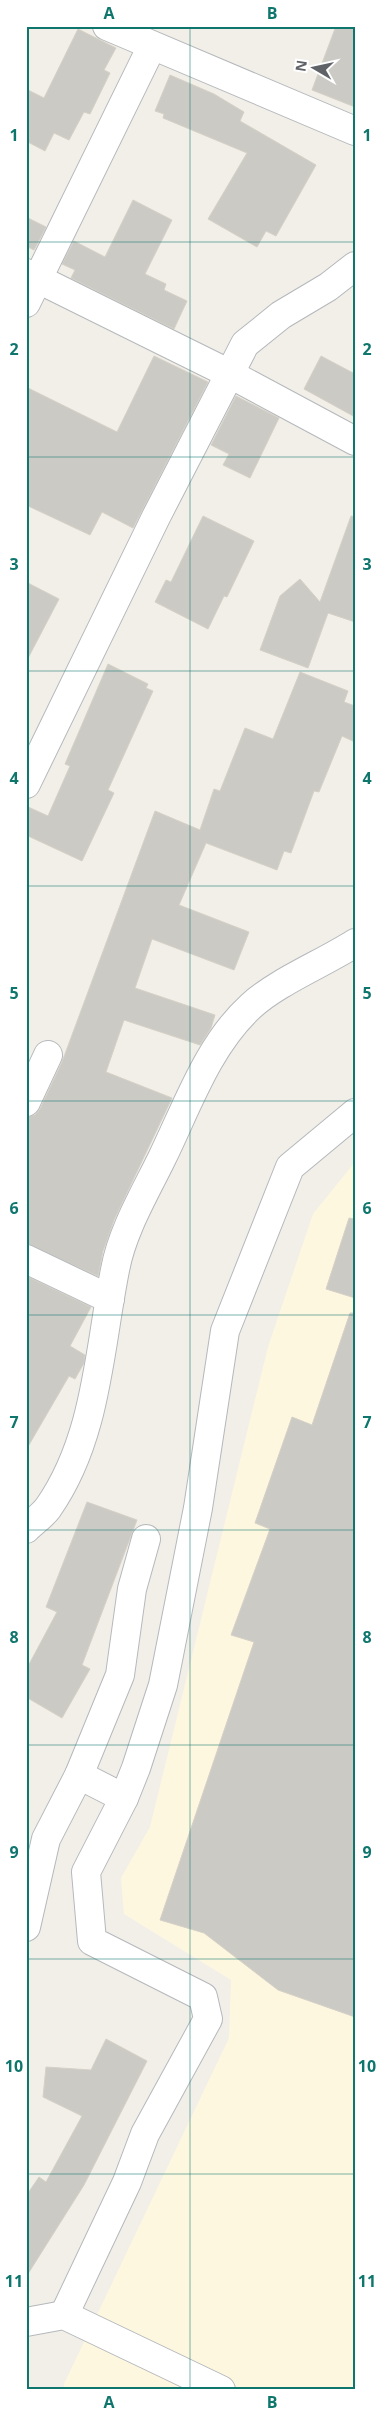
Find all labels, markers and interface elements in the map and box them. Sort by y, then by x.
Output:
text: A [103,2,115,24]
text: B [267,2,277,24]
north arrow [288,42,338,92]
text: N [290,59,311,73]
text: 1 [9,124,19,146]
text: 1 [362,124,372,146]
text: 2 [9,338,19,360]
text: 2 [362,338,372,360]
text: 3 [9,553,19,575]
text: 3 [362,553,372,575]
text: 4 [9,767,19,789]
text: 4 [362,767,372,789]
text: 5 [9,982,19,1004]
text: 5 [362,982,372,1004]
text: 6 [9,1197,19,1219]
text: 6 [362,1197,372,1219]
text: 7 [9,1411,19,1433]
text: 7 [362,1411,372,1433]
text: 8 [9,1626,19,1648]
text: 8 [362,1626,372,1648]
text: 9 [9,1841,19,1863]
text: 9 [362,1841,372,1863]
text: 10 [5,2055,23,2077]
text: 10 [358,2055,376,2077]
text: 11 [5,2270,23,2292]
text: 11 [358,2270,376,2292]
text: A [103,2391,115,2413]
text: B [267,2391,277,2413]

